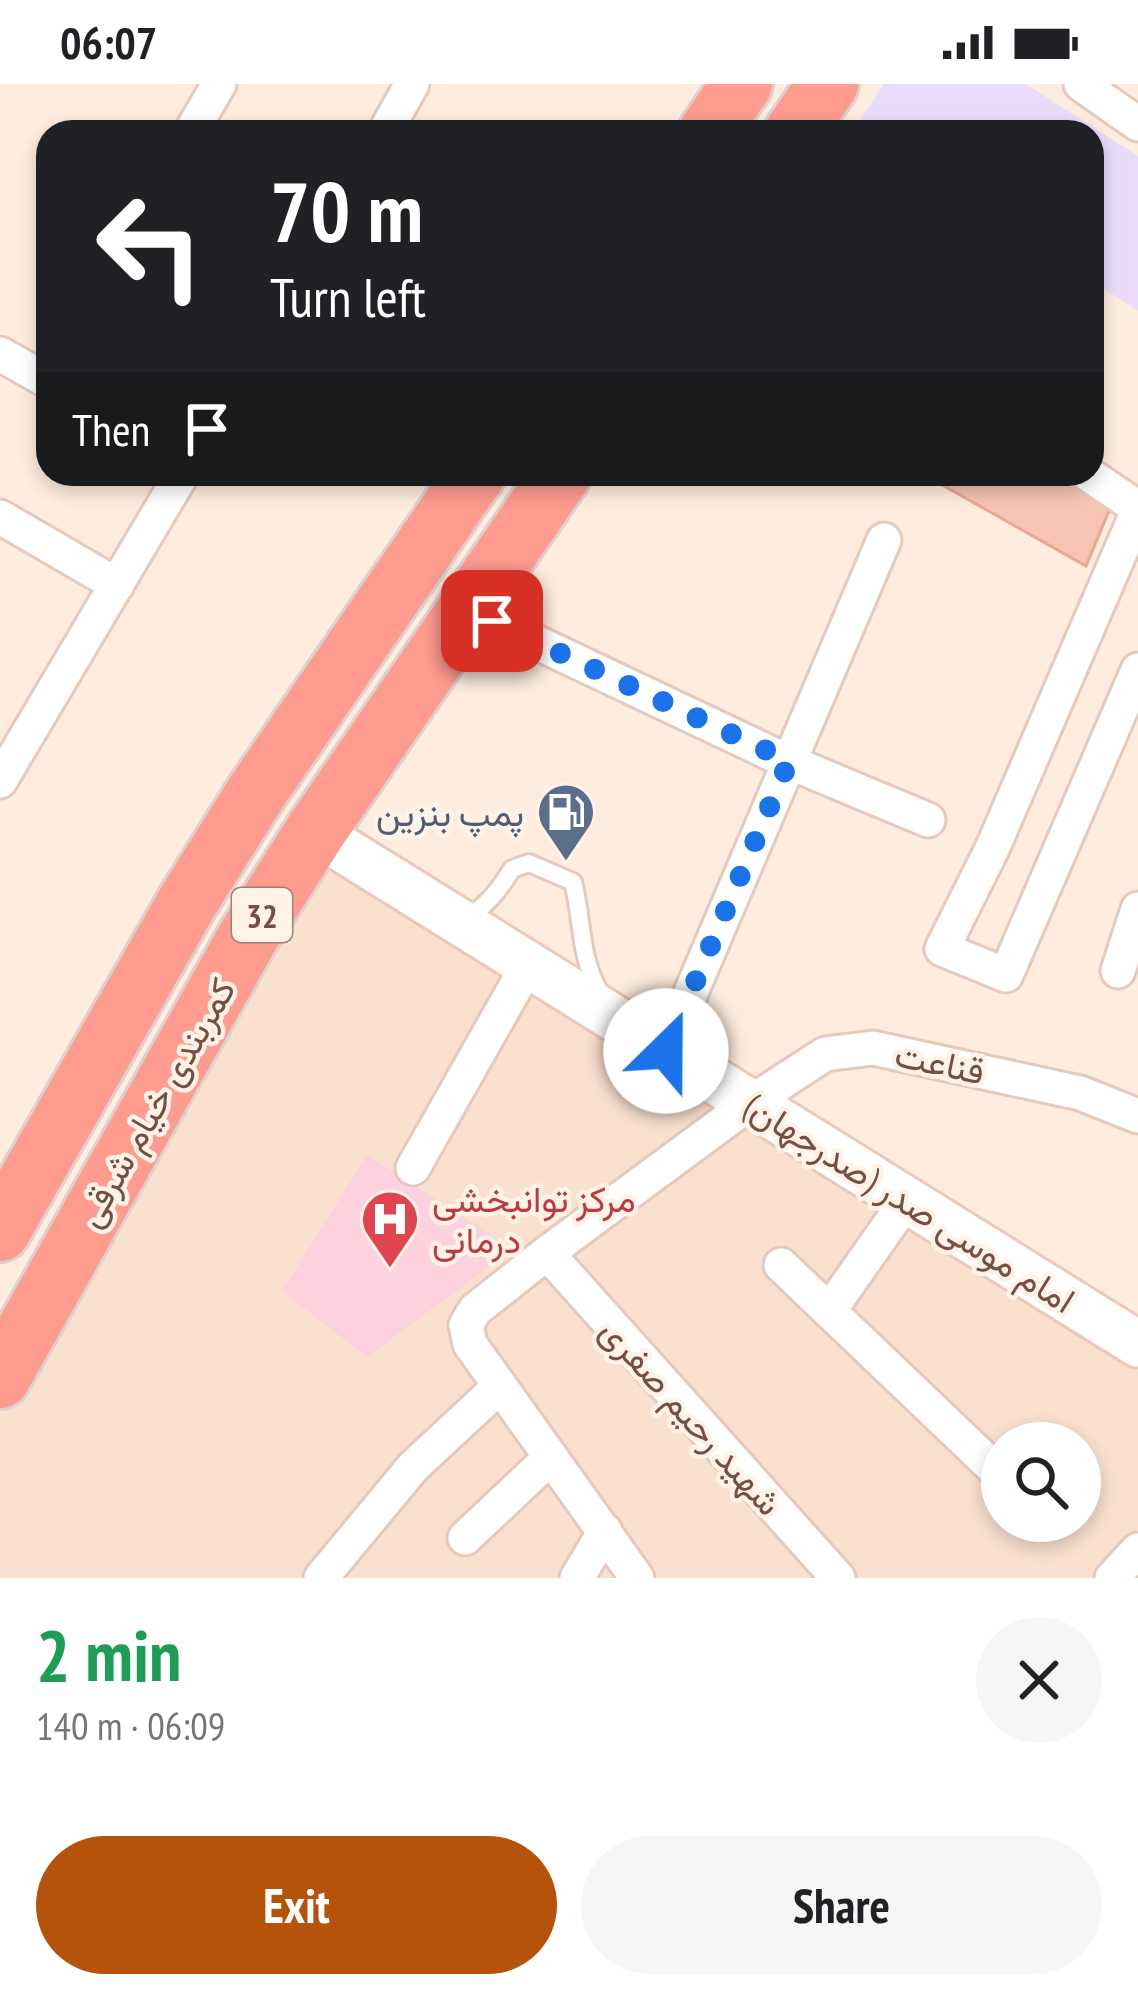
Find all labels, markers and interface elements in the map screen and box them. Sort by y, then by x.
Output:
text: 06:07 [60,13,157,71]
text: 70 m [270,156,423,265]
icon: left [72,168,228,324]
text: Turn left [270,262,426,332]
icon: arrive [174,396,240,462]
text: Then [72,400,150,458]
pin [441,570,543,672]
icon: arrive [459,588,525,654]
fuel station icon: پمپ بنزین [535,781,597,863]
place label: پمپ بنزین [376,789,524,838]
road number: 32 [232,888,292,942]
street label: کمربندی خیام شرقی [65,969,246,1235]
position arrow [603,988,729,1114]
street label: قناعت [891,1030,989,1094]
street label: (صدرجهان) امام موسی صدر [735,1081,1084,1324]
place label: مرکز توانبخشی درمانی [432,1175,636,1263]
hospital icon: مرکز توانبخشی درمانی [359,1188,421,1270]
street label: شهید رحیم صفری [590,1307,793,1526]
map controls [981,1422,1101,1542]
button: search [981,1422,1101,1542]
text: 2 min [36,1608,181,1701]
button: close [976,1617,1102,1743]
text: 140 m · 06:09 [36,1700,225,1751]
button: Exit [36,1836,557,1974]
button: Share [581,1836,1102,1974]

